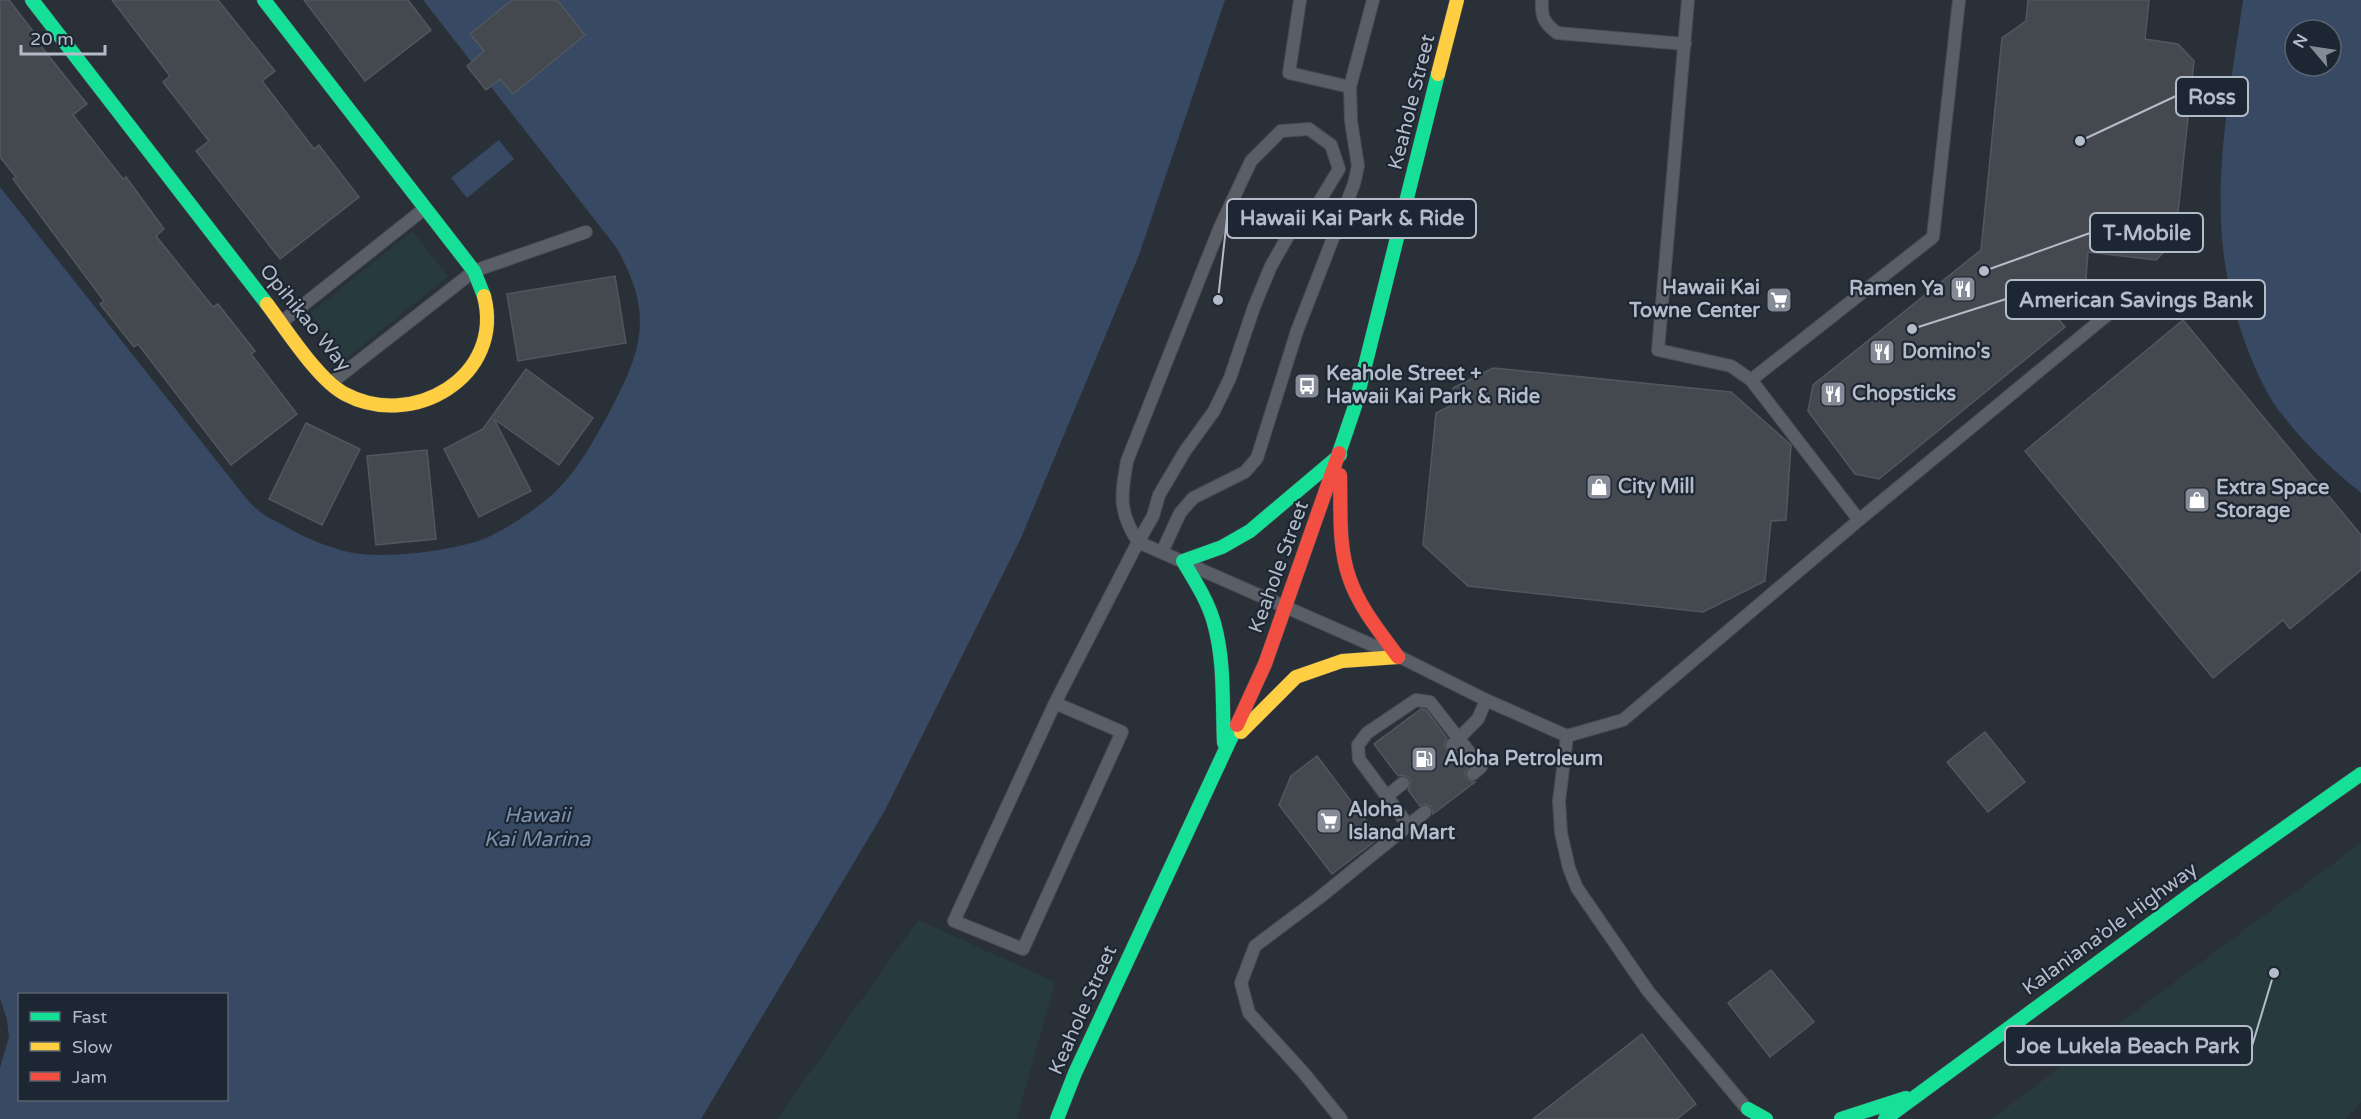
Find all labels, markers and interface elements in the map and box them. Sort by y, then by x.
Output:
scale bar [21,18,105,56]
north arrow [2283,18,2343,78]
text: 20 m [30,28,74,50]
street label: Keahole Street [1384,31,1441,172]
text: N [2289,31,2313,52]
callout: Ross [2176,77,2248,116]
text: Ross [2188,85,2236,110]
callout: Hawaii Kai Park & Ride [1227,199,1476,238]
text: Hawaii Kai Park & Ride [1240,206,1464,231]
callout: T-Mobile [2090,213,2203,252]
text: T-Mobile [2102,221,2191,246]
street label: Opihikao Way [254,259,356,377]
restaurant icon: Ramen Ya [1948,274,1978,304]
place label: Hawaii Kai Towne Center [1628,276,1760,323]
place label: Ramen Ya [1849,277,1944,301]
callout: American Savings Bank [2006,280,2265,319]
supermarket icon: Hawaii Kai Towne Center [1764,285,1794,315]
text: American Savings Bank [2019,288,2254,313]
restaurant icon: Domino's [1867,337,1897,367]
place label: Domino's [1902,340,1991,364]
place label: Keahole Street + Hawaii Kai Park & Ride [1326,362,1540,409]
bus stop icon: Keahole Street + Hawaii Kai Park & Ride [1292,371,1322,401]
restaurant icon: Chopsticks [1818,379,1848,409]
place label: Chopsticks [1852,382,1956,406]
shop icon: City Mill [1584,472,1614,502]
place label: City Mill [1618,475,1694,499]
place label: Extra Space Storage [2216,476,2329,523]
shop icon: Extra Space Storage [2182,485,2212,515]
street label: Keahole Street [1244,497,1314,636]
fuel station icon: Aloha Petroleum [1409,744,1439,774]
place label: Aloha Petroleum [1444,747,1603,771]
place label: Aloha Island Mart [1348,798,1456,845]
water label: Hawaii Kai Marina [484,803,591,852]
supermarket icon: Aloha Island Mart [1314,806,1344,836]
street label: Kalaniana’ole Highway [2018,857,2202,1001]
street label: Keahole Street [1044,941,1122,1078]
legend [18,993,228,1101]
text: Fast [72,1006,107,1028]
callout: Joe Lukela Beach Park [2005,1026,2252,1065]
text: Joe Lukela Beach Park [2016,1034,2240,1059]
text: Slow [72,1036,113,1058]
text: Jam [72,1066,107,1088]

